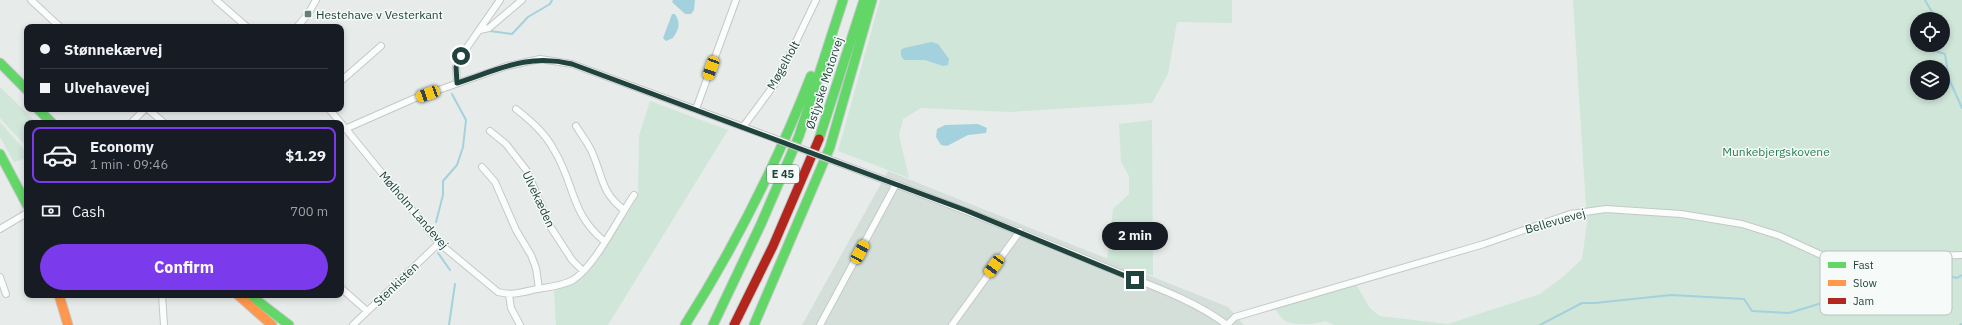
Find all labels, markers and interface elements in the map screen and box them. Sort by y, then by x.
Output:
place label: Hestehave v Vesterkant [316,7,443,22]
marker: Hestehave v Vesterkant [303,9,313,19]
map controls [1910,12,1950,100]
button: locate [1910,12,1950,52]
street label: Østjyske Motorvej [802,35,846,131]
street label: Møgelholt [763,38,803,92]
text: Stønnekærvej [64,40,162,59]
route start [452,47,470,65]
car [701,55,721,81]
button: layers [1910,60,1950,100]
text: Ulvehavevej [64,78,149,97]
car [415,84,441,104]
icon: car [42,137,78,173]
text: Economy [90,137,154,156]
park label: Munkebjergskovene [1722,144,1830,159]
text: $1.29 [285,146,326,165]
text: 1 min · 09:46 [90,156,168,173]
road number: E 45 [767,165,799,183]
street label: Mølholm Landevej [376,168,452,252]
street label: Ulvekæden [519,168,559,230]
icon: cash [40,200,62,222]
text: Cash [72,202,105,221]
text: 700 m [290,203,328,220]
street label: Bellevuevej [1523,205,1587,237]
callout: 2 min [1102,222,1168,250]
text: 2 min [1118,227,1152,244]
car [849,239,871,265]
button: Confirm [40,244,328,290]
legend [1820,251,1952,315]
car [982,253,1006,279]
text: Fast [1853,258,1874,272]
street label: Stenkisten [370,259,422,309]
route end [1126,271,1144,289]
text: Slow [1853,276,1877,290]
text: Jam [1853,294,1874,308]

